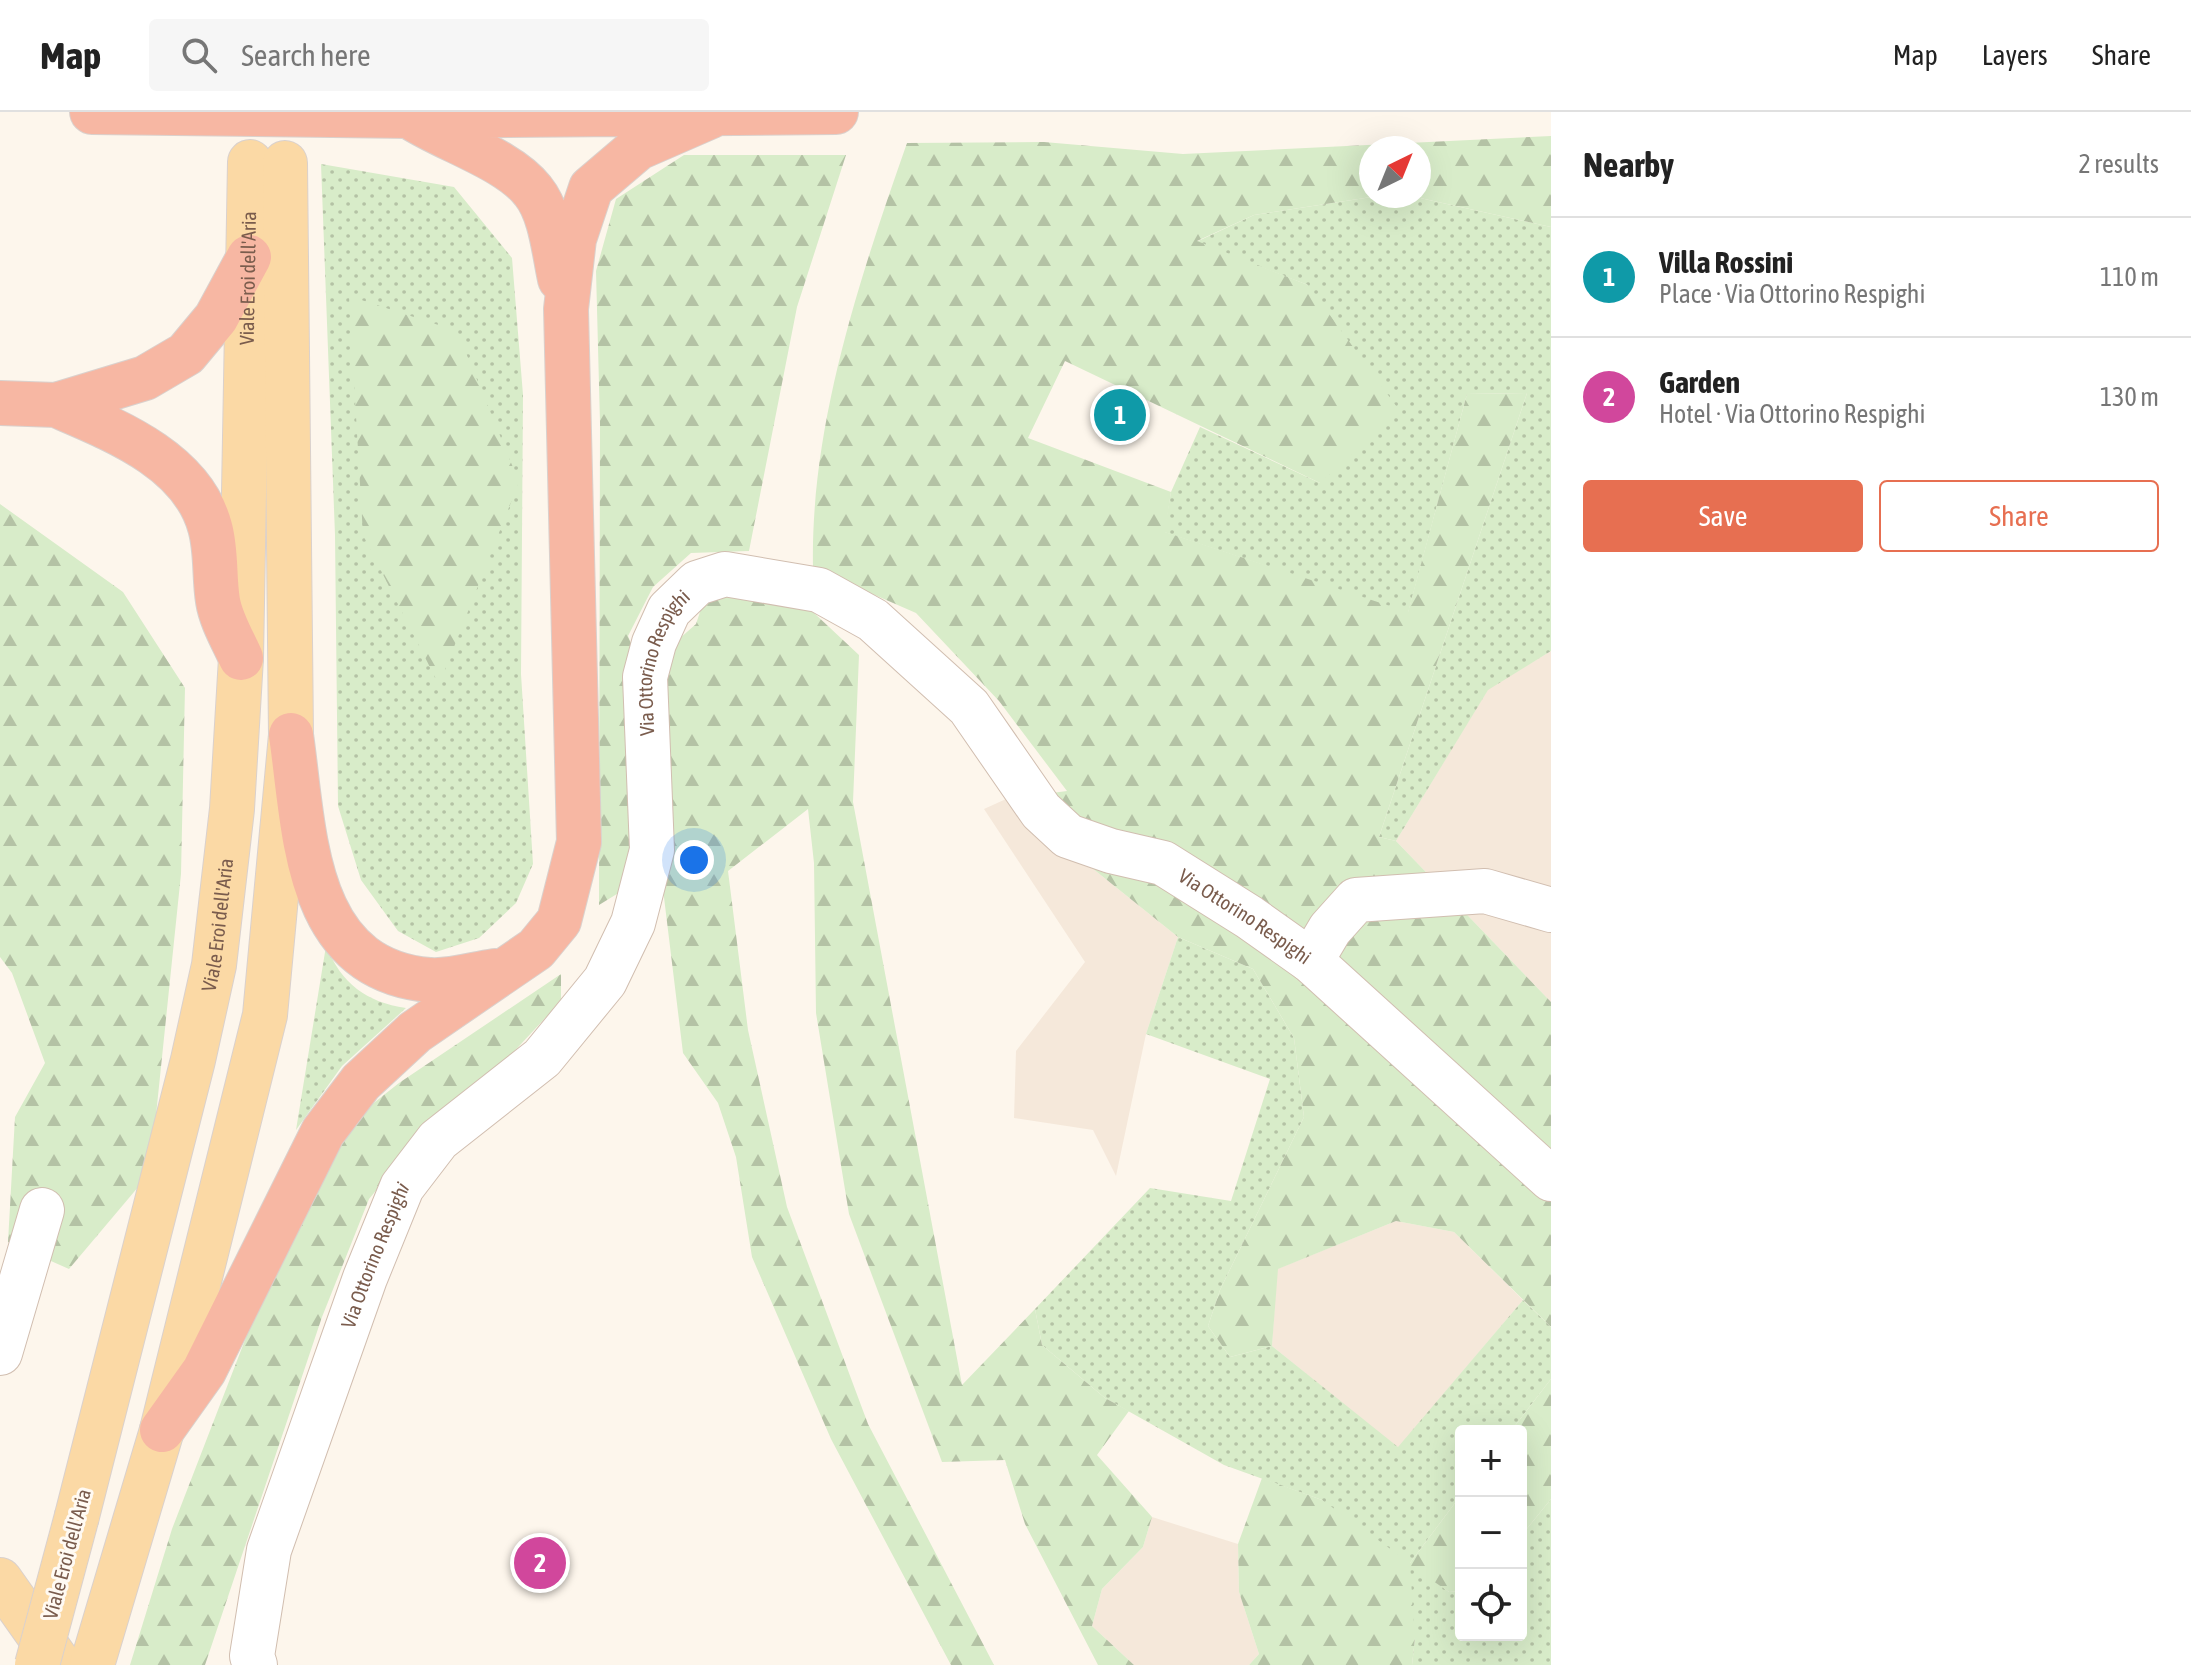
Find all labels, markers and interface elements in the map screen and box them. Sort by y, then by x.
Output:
search box [149,19,709,91]
icon: search [177,33,221,77]
text: Map [40,34,101,77]
text: Search here [241,38,371,72]
text: Map [1893,39,1938,71]
text: Layers [1982,39,2048,71]
text: Share [2092,39,2151,71]
north arrow [1359,136,1431,208]
text: Nearby [1583,145,1674,184]
text: 2 results [2078,149,2159,179]
street label: Viale Eroi dell'Aria [235,211,260,345]
text: Villa Rossini [1659,245,1793,279]
text: 1 [1603,262,1615,292]
text: 110 m [2100,262,2159,292]
text: Place · Via Ottorino Respighi [1659,279,1925,309]
text: Garden [1659,365,1740,399]
text: 2 [1603,382,1615,412]
text: 130 m [2100,382,2159,412]
pin: 1 [1094,385,1146,445]
text: Hotel · Via Ottorino Respighi [1659,399,1926,429]
button: Save [1583,480,1863,552]
button: Share [1879,480,2159,552]
street label: Via Ottorino Respighi [633,585,694,736]
your location [674,840,714,880]
street label: Viale Eroi dell'Aria [196,857,237,994]
street label: Via Ottorino Respighi [1175,864,1316,968]
street label: Via Ottorino Respighi [336,1177,413,1331]
map controls [1455,1425,1527,1641]
button: + [1455,1425,1527,1497]
street label: Viale Eroi dell'Aria [38,1486,95,1621]
button: − [1455,1497,1527,1569]
pin: 2 [514,1533,566,1593]
button: locate [1455,1569,1527,1641]

